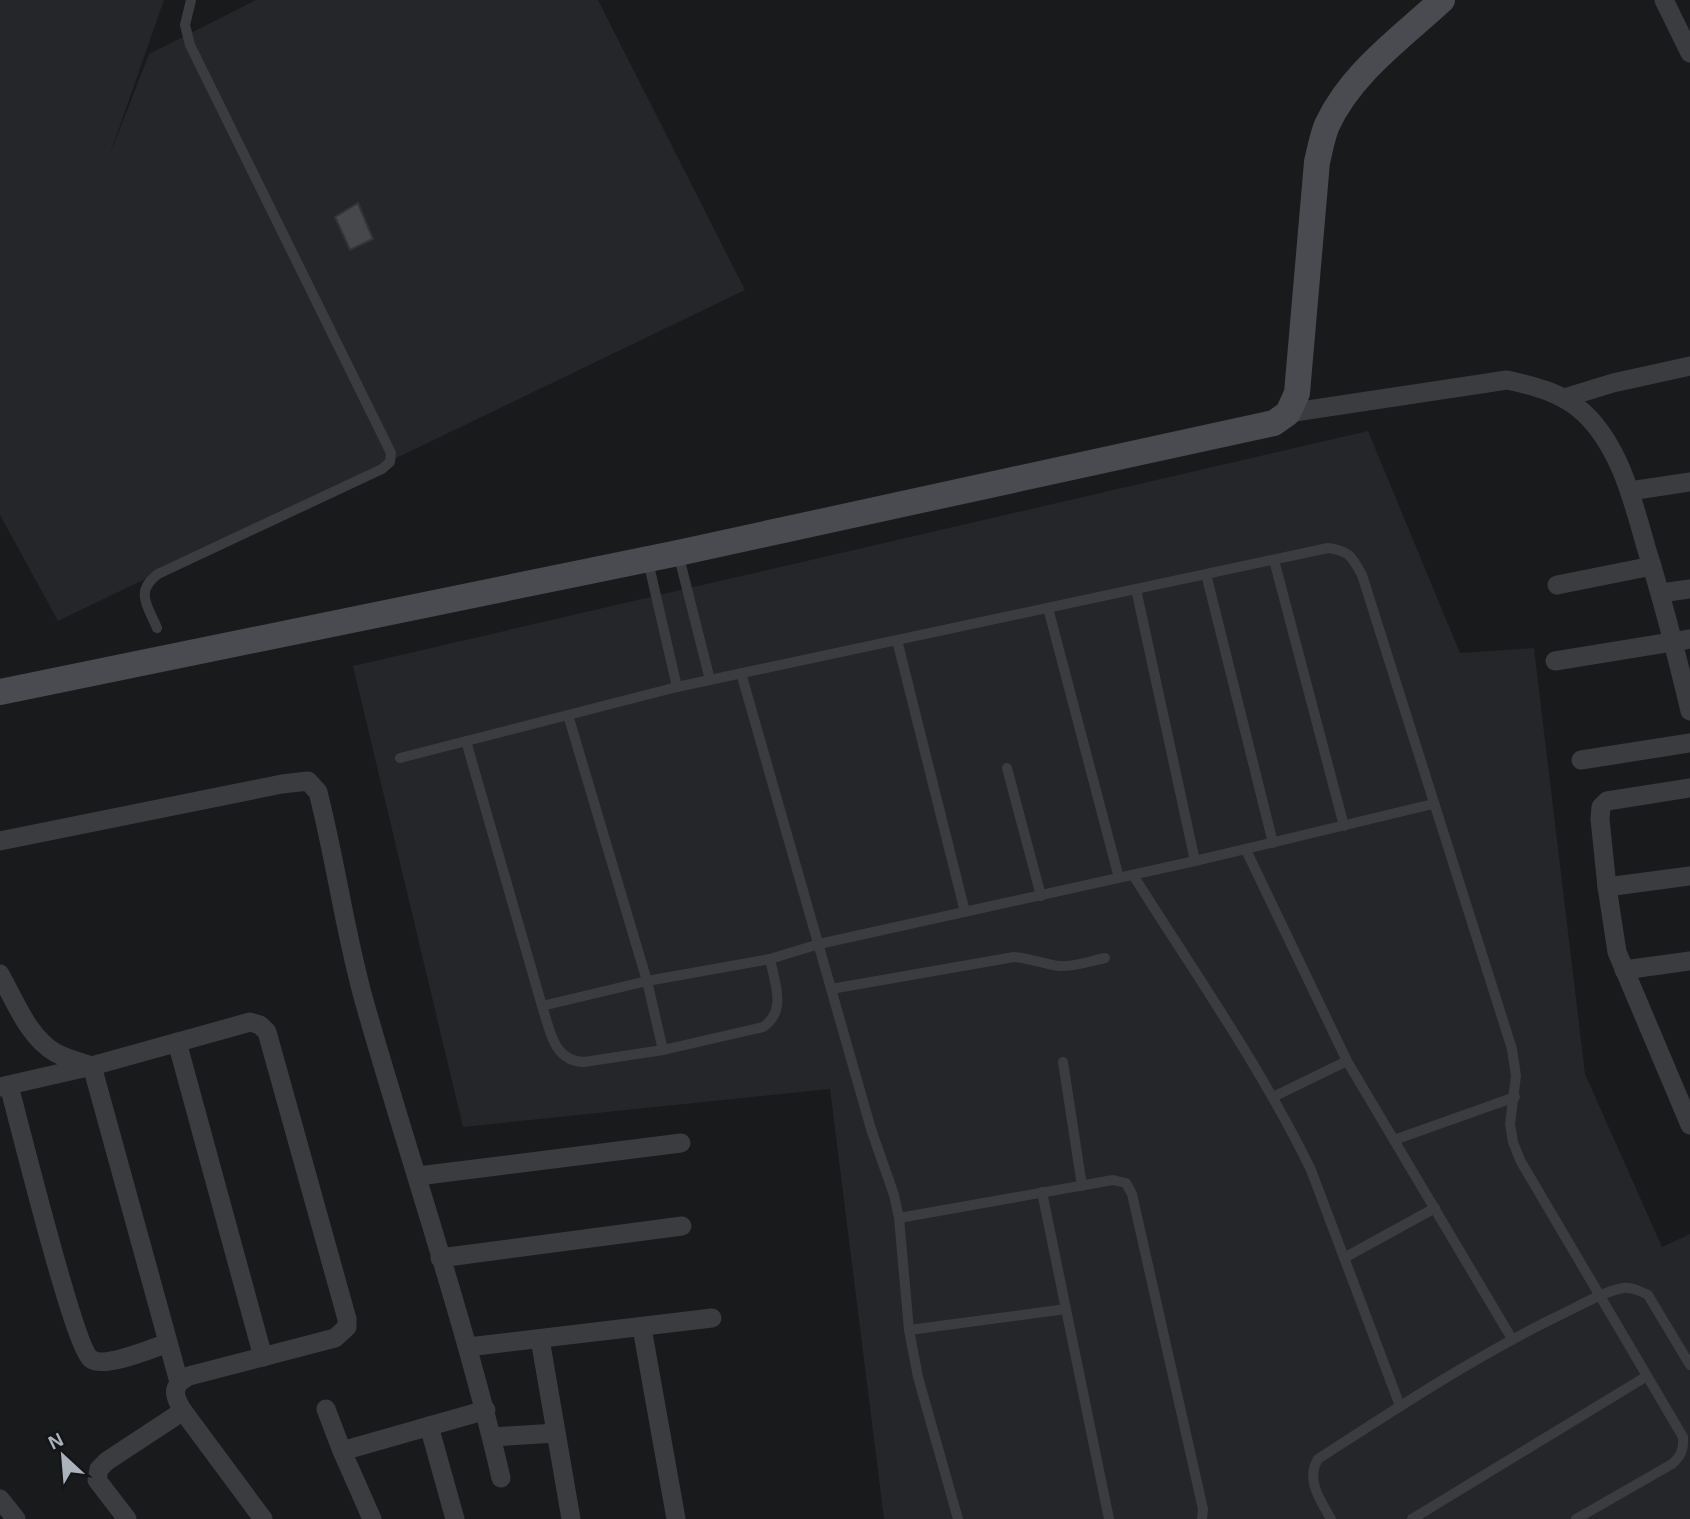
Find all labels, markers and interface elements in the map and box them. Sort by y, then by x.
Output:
north arrow [28,1421,98,1491]
text: N [45,1429,67,1454]

